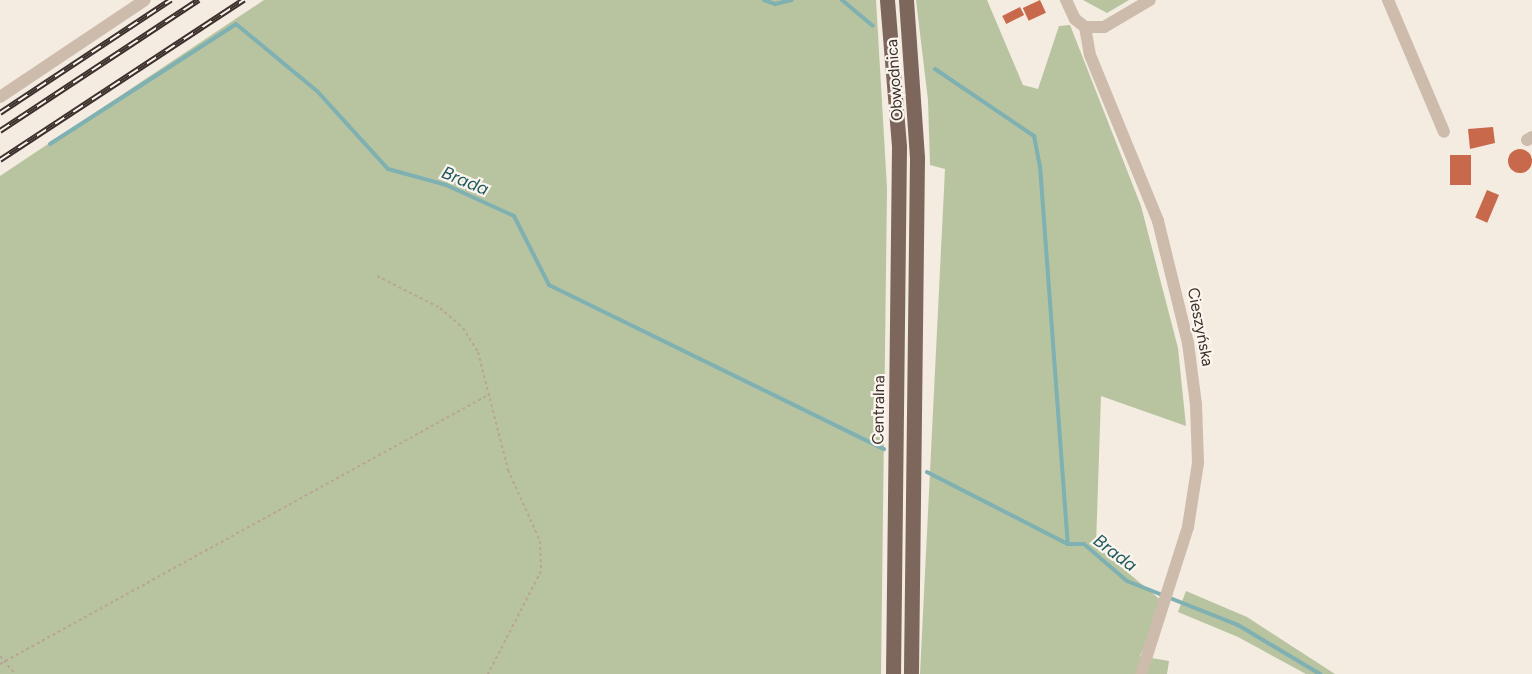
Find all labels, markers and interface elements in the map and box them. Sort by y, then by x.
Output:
street label: Obwodnica [883,38,907,122]
water label: Brada [438,162,492,200]
street label: Cieszyńska [1183,286,1217,368]
street label: Centralna [869,375,889,445]
water label: Brada [1089,530,1141,576]

